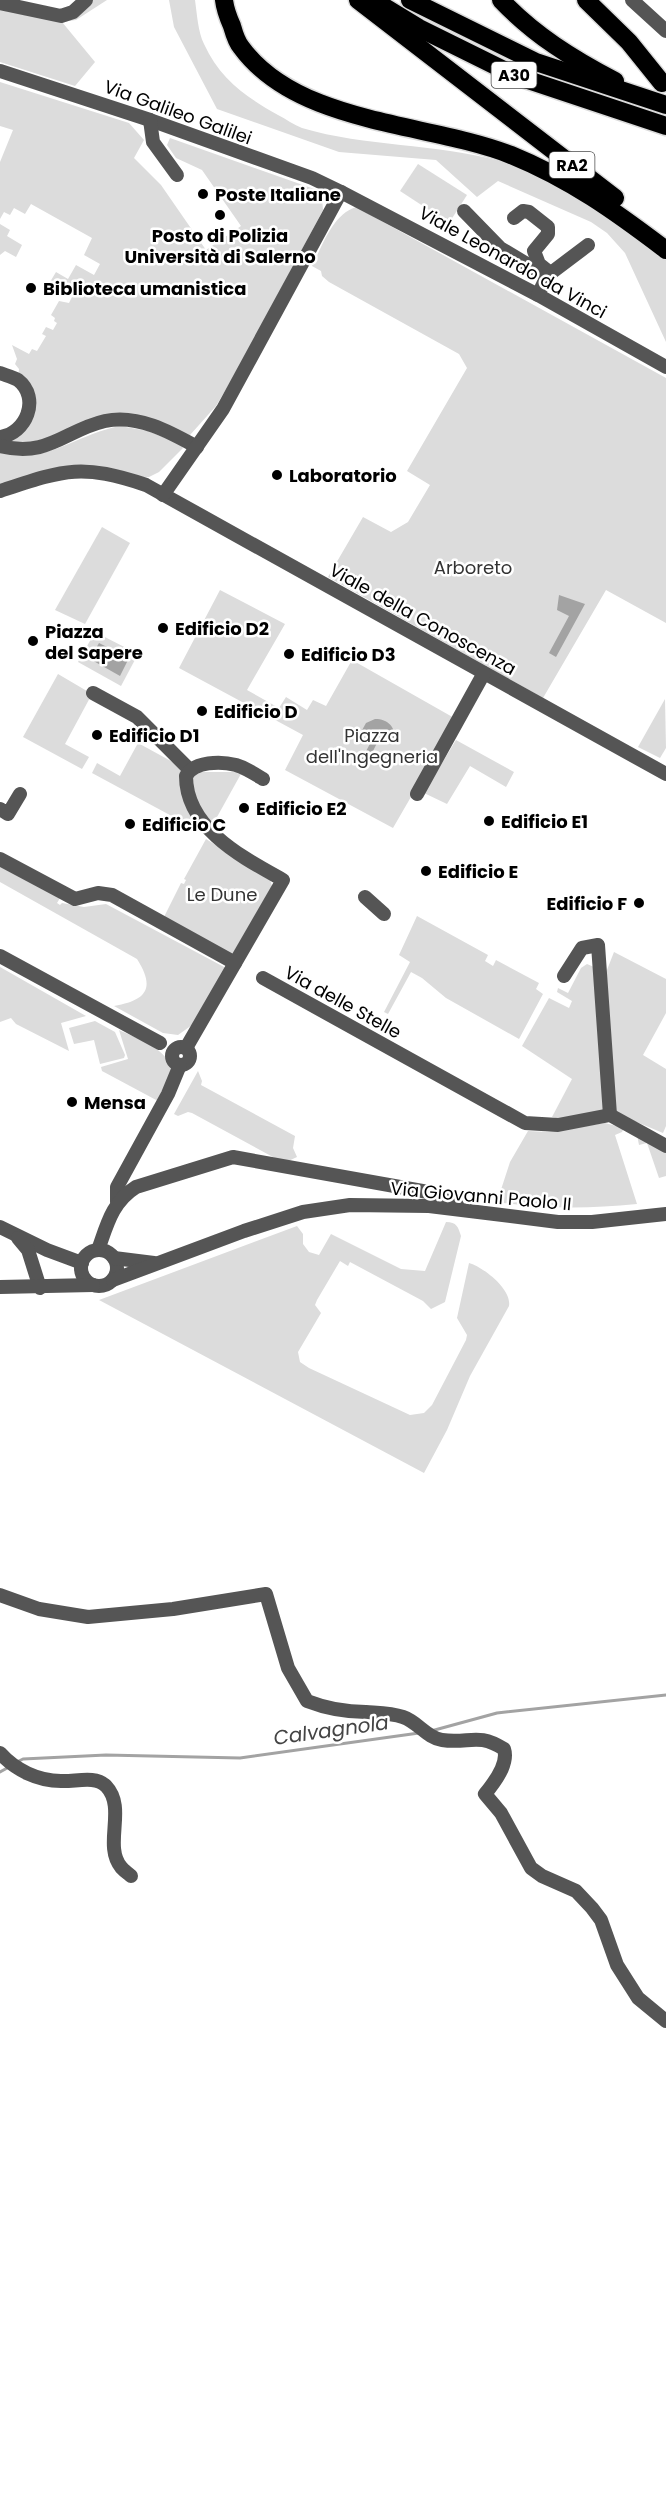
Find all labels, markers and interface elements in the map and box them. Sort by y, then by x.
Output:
road number: A30 [492,62,536,88]
street label: Via Galileo Galilei [101,74,255,150]
road number: RA2 [550,152,594,178]
place label: Poste Italiane [215,182,341,207]
marker: Poste Italiane [196,187,210,201]
street label: Viale Leonardo da Vinci [415,200,611,324]
marker: Posto di Polizia Università di Salerno [213,208,227,222]
place label: Posto di Polizia Università di Salerno [124,223,316,269]
place label: Biblioteca umanistica [43,276,246,301]
marker: Biblioteca umanistica [24,281,38,295]
place label: Laboratorio [289,463,397,488]
marker: Laboratorio [270,468,284,482]
park label: Arboreto [434,555,512,580]
street label: Viale della Conoscenza [325,557,521,681]
place label: Edificio D2 [175,616,269,641]
place label: Piazza del Sapere [45,619,143,665]
marker: Edificio D2 [156,621,170,635]
marker: Piazza del Sapere [26,634,40,648]
place label: Edificio D3 [301,642,396,667]
marker: Edificio D3 [282,647,296,661]
place label: Edificio D [214,699,298,724]
marker: Edificio D [195,704,209,718]
place label: Edificio D1 [109,723,199,748]
park label: Piazza dell'Ingegneria [306,723,438,769]
marker: Edificio D1 [90,728,104,742]
place label: Edificio E2 [256,796,347,821]
marker: Edificio E2 [237,801,251,815]
place label: Edificio E1 [501,809,588,834]
place label: Edificio C [142,812,226,837]
marker: Edificio E1 [482,814,496,828]
marker: Edificio C [123,817,137,831]
place label: Edificio E [438,859,518,884]
marker: Edificio E [419,864,433,878]
park label: Le Dune [187,882,257,907]
place label: Edificio F [547,891,627,916]
marker: Edificio F [632,896,646,910]
street label: Via delle Stelle [280,960,406,1044]
place label: Mensa [84,1090,146,1115]
marker: Mensa [65,1095,79,1109]
street label: Via Giovanni Paolo II [389,1176,573,1216]
water label: Calvagnola [272,1708,390,1752]

